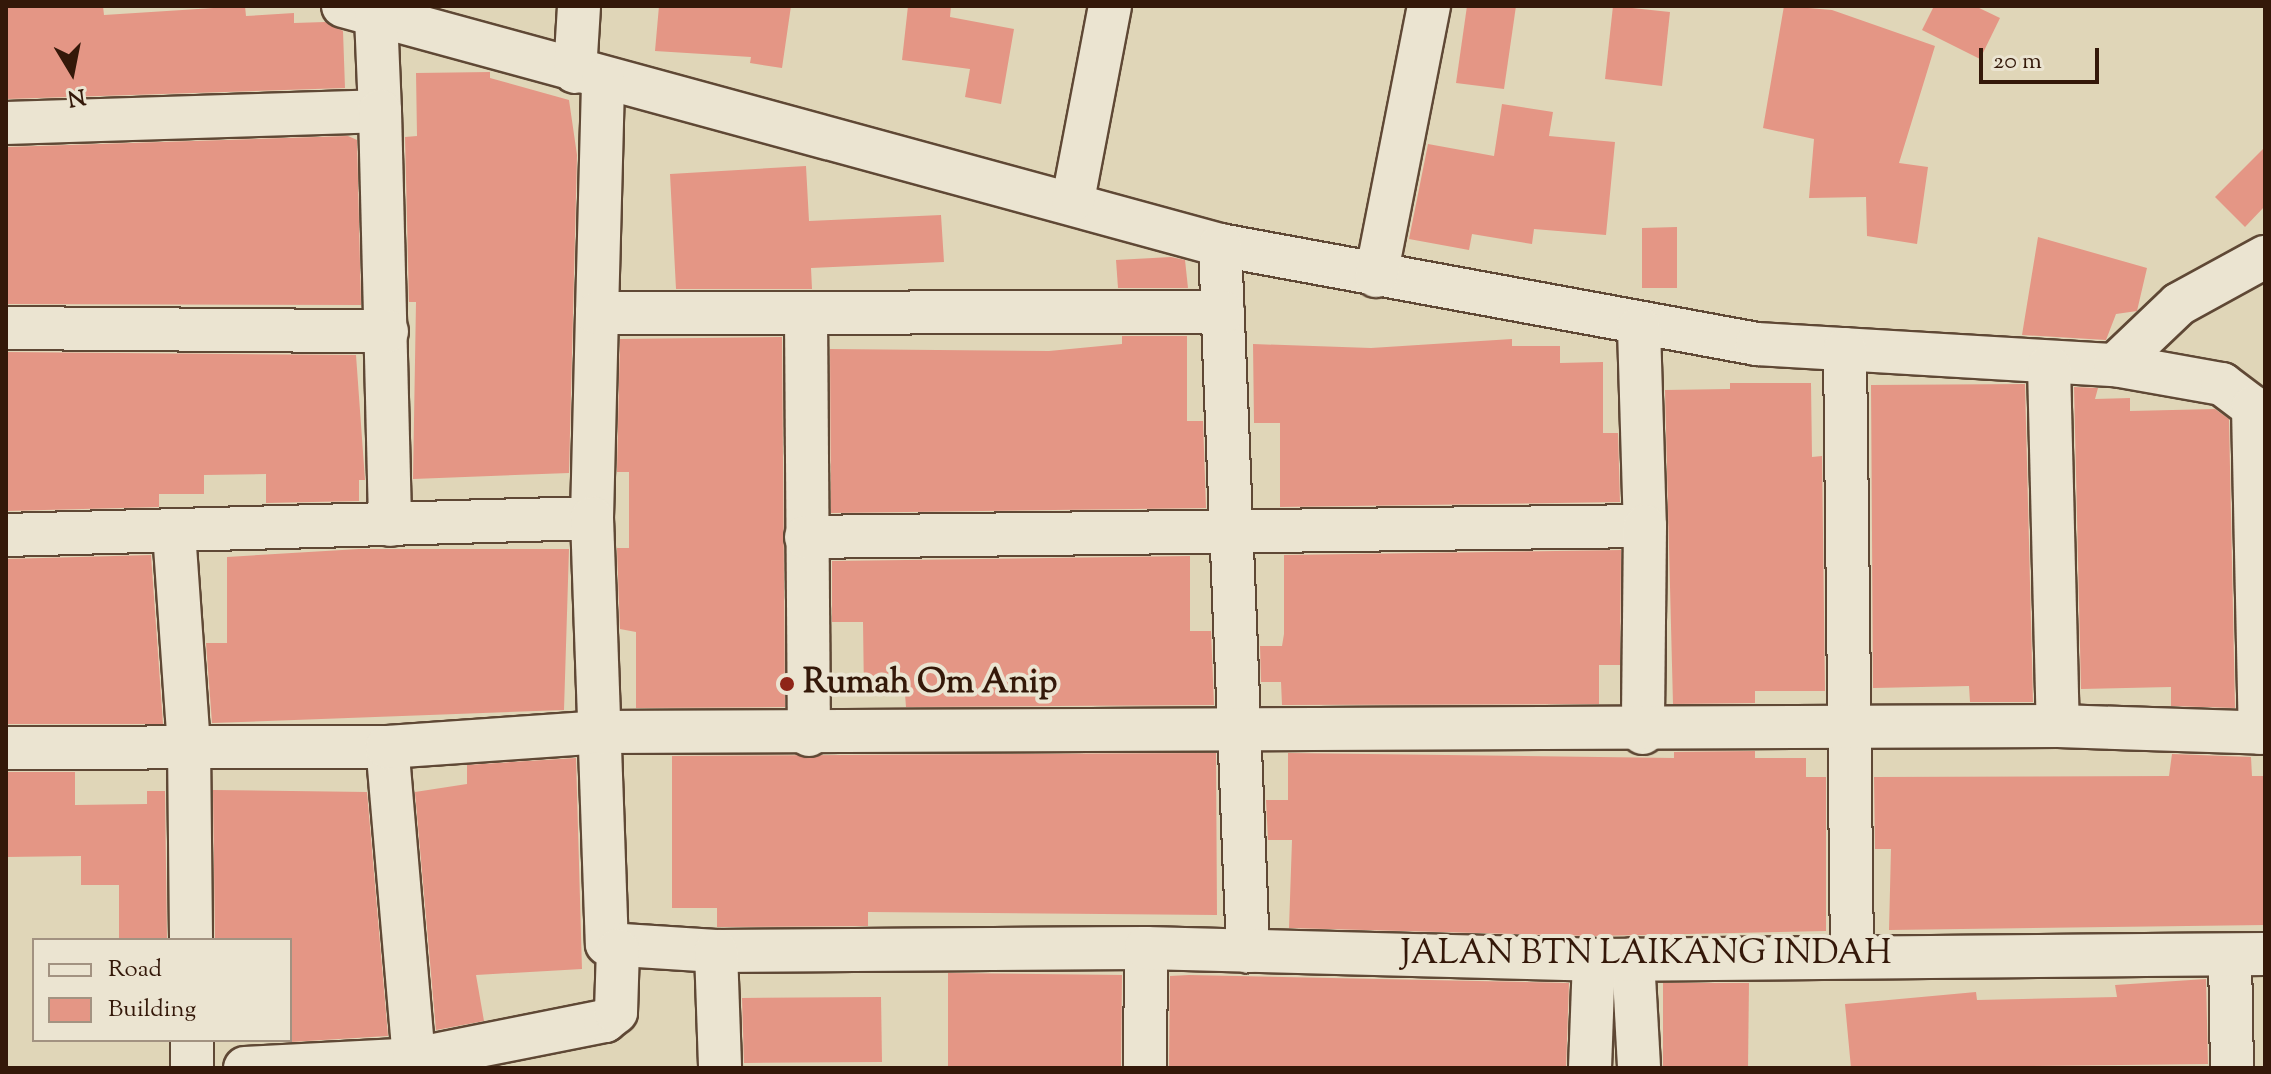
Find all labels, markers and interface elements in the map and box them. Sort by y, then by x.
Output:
north arrow [32,32,112,112]
scale bar [1983,32,2103,82]
text: 20 m [1993,45,2042,79]
text: N [65,78,88,113]
place label: Rumah Om Anip [803,664,1057,704]
marker: Rumah Om Anip [778,675,796,693]
street label: JALAN BTN LAIKANG INDAH [1401,935,1891,975]
legend [32,938,292,1042]
text: Road [108,953,162,987]
text: Building [108,993,196,1027]

